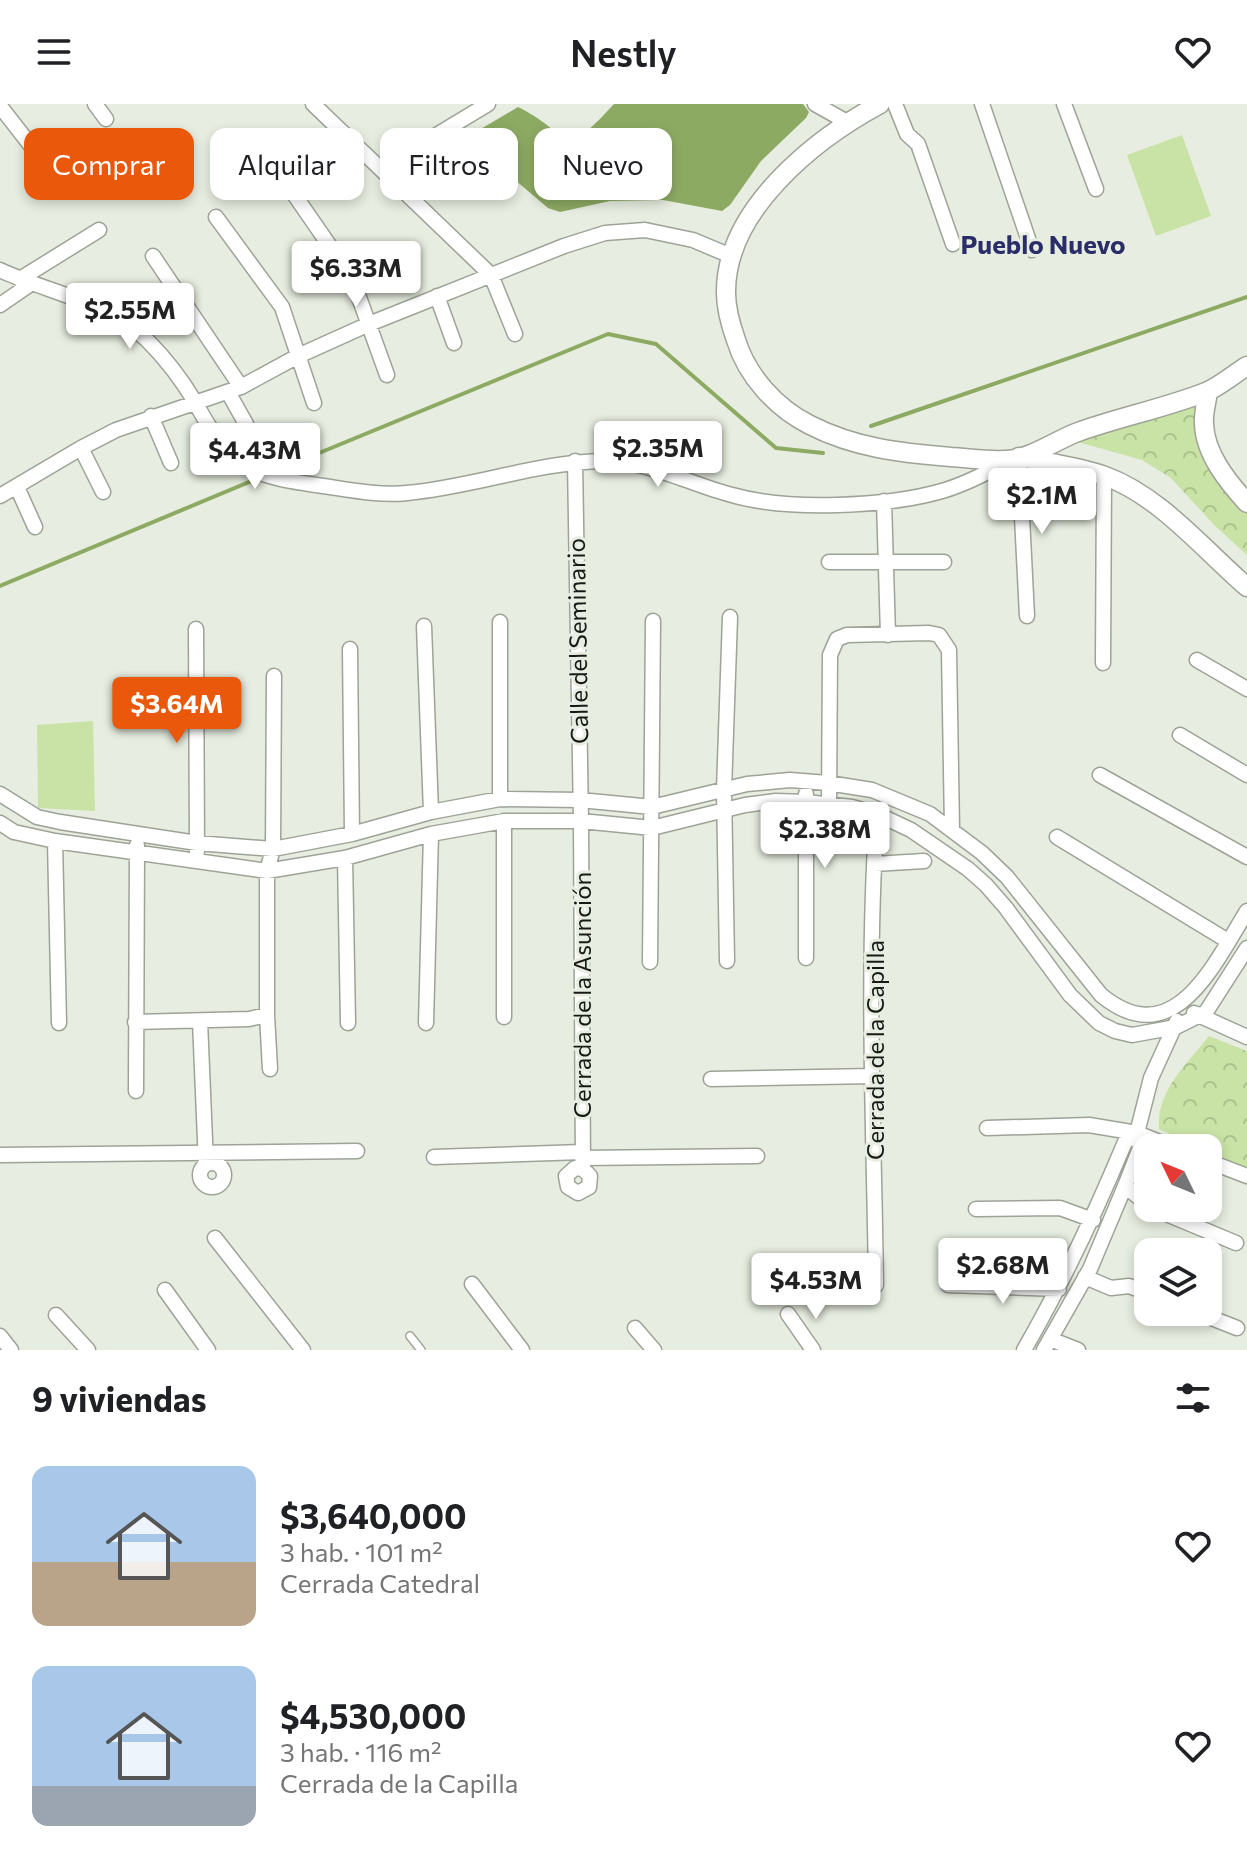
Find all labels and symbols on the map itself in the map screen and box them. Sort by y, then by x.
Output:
district label: Pueblo Nuevo [960,228,1126,259]
pin: $6.33M [291,241,421,309]
pin: $2.55M [65,283,195,351]
pin: $2.35M [593,421,723,489]
pin: $4.43M [190,423,320,491]
pin: $2.1M [986,468,1098,536]
street label: Calle del Seminario [561,538,593,744]
pin: $3.64M [112,677,242,745]
pin: $2.38M [760,802,890,870]
street label: Cerrada de la Asunción [567,872,596,1118]
street label: Cerrada de la Capilla [860,940,889,1160]
north arrow [1134,1134,1222,1222]
pin: $2.68M [938,1238,1068,1306]
pin: $4.53M [751,1253,881,1321]

